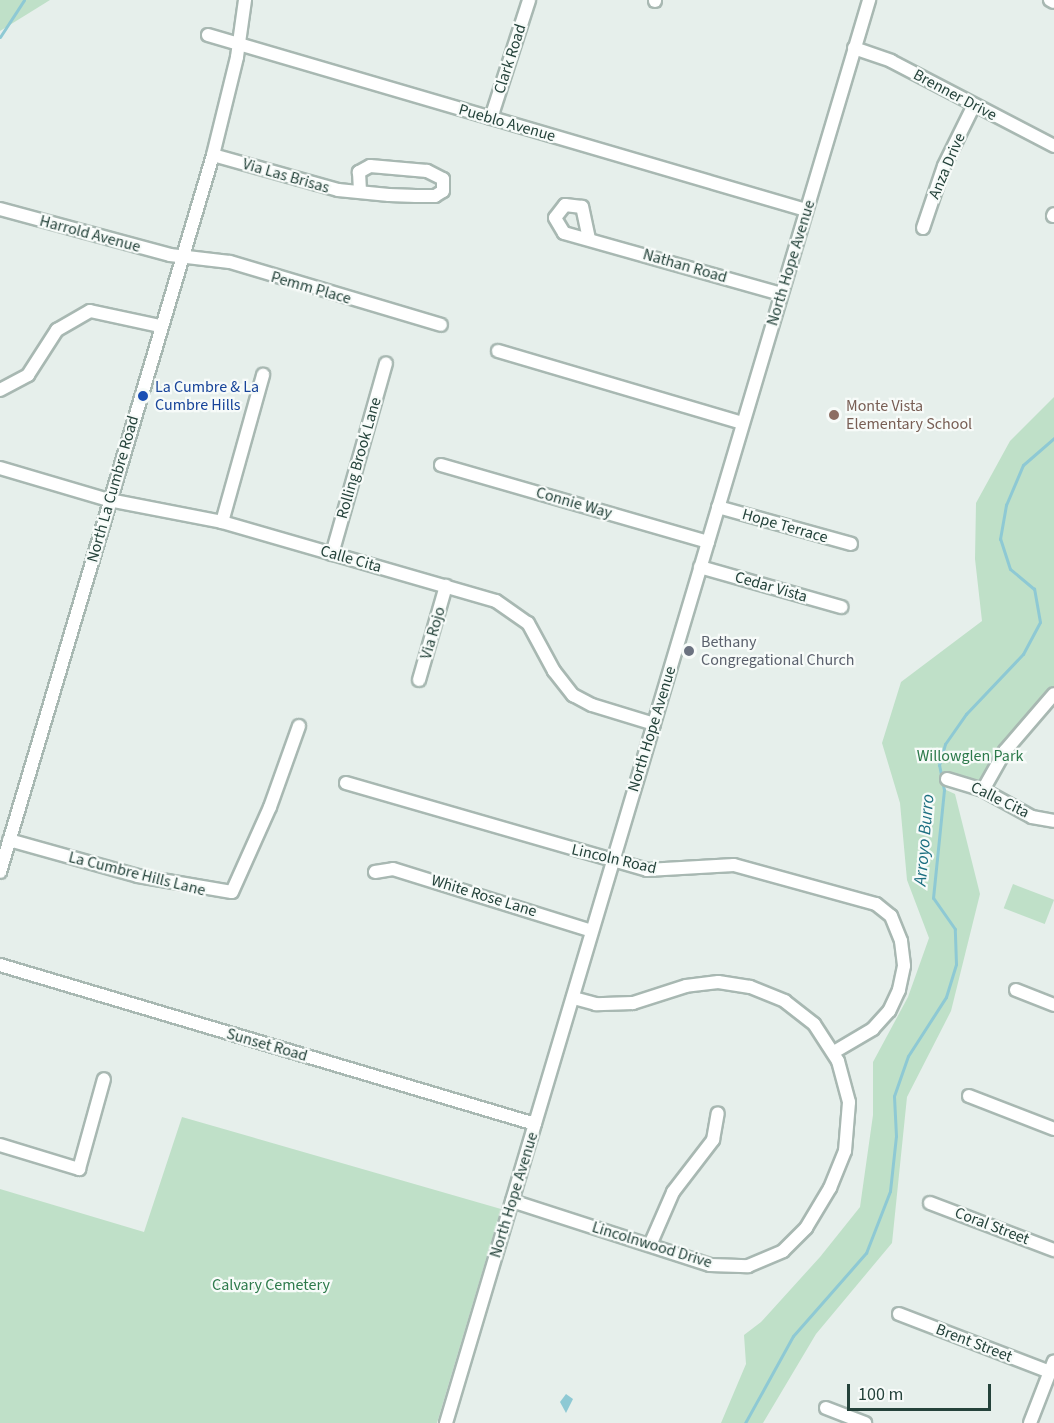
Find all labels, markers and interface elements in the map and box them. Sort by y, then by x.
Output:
street label: Clark Road [490,22,530,96]
street label: Brenner Drive [910,65,1000,125]
street label: Pueblo Avenue [456,100,558,146]
street label: Anza Drive [925,130,969,202]
street label: Via Las Brisas [240,154,332,198]
street label: North Hope Avenue [763,198,819,328]
street label: Harrold Avenue [37,211,143,257]
street label: Nathan Road [641,245,729,287]
street label: Pemm Place [269,267,353,309]
place label: La Cumbre & La Cumbre Hills [155,377,259,415]
marker: La Cumbre & La Cumbre Hills [136,389,150,403]
street label: Rolling Brook Lane [332,395,386,521]
place label: Monte Vista Elementary School [846,396,972,434]
marker: Monte Vista Elementary School [827,408,841,422]
street label: North La Cumbre Road [83,413,143,565]
street label: Connie Way [534,483,614,523]
street label: Hope Terrace [740,505,830,547]
street label: Calle Cita [318,541,384,577]
street label: Cedar Vista [733,568,809,606]
street label: Via Rojo [416,605,450,661]
place label: Bethany Congregational Church [701,632,854,670]
marker: Bethany Congregational Church [682,644,696,658]
street label: North Hope Avenue [624,664,680,794]
park label: Willowglen Park [917,746,1023,766]
street label: Calle Cita [968,778,1032,822]
water label: Arroyo Burro [910,793,940,887]
street label: Lincoln Road [570,840,658,878]
street label: La Cumbre Hills Lane [67,848,207,900]
street label: White Rose Lane [429,871,539,921]
street label: Sunset Road [224,1024,310,1066]
street label: North Hope Avenue [486,1130,542,1260]
street label: Coral Street [952,1203,1032,1249]
street label: Lincolnwood Drive [590,1218,714,1272]
park label: Calvary Cemetery [212,1275,330,1295]
street label: Brent Street [933,1320,1015,1366]
scale bar [850,1372,994,1410]
text: 100 m [858,1382,903,1407]

